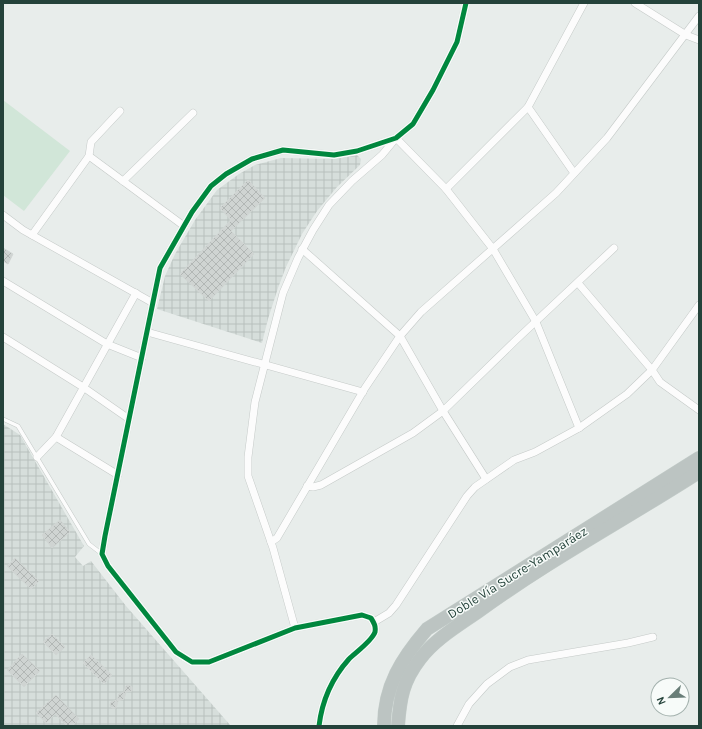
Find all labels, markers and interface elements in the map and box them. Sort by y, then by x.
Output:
street label: Doble Vía Sucre-Yamparáez [445,523,590,622]
north arrow [650,677,690,717]
text: N [654,695,669,707]

